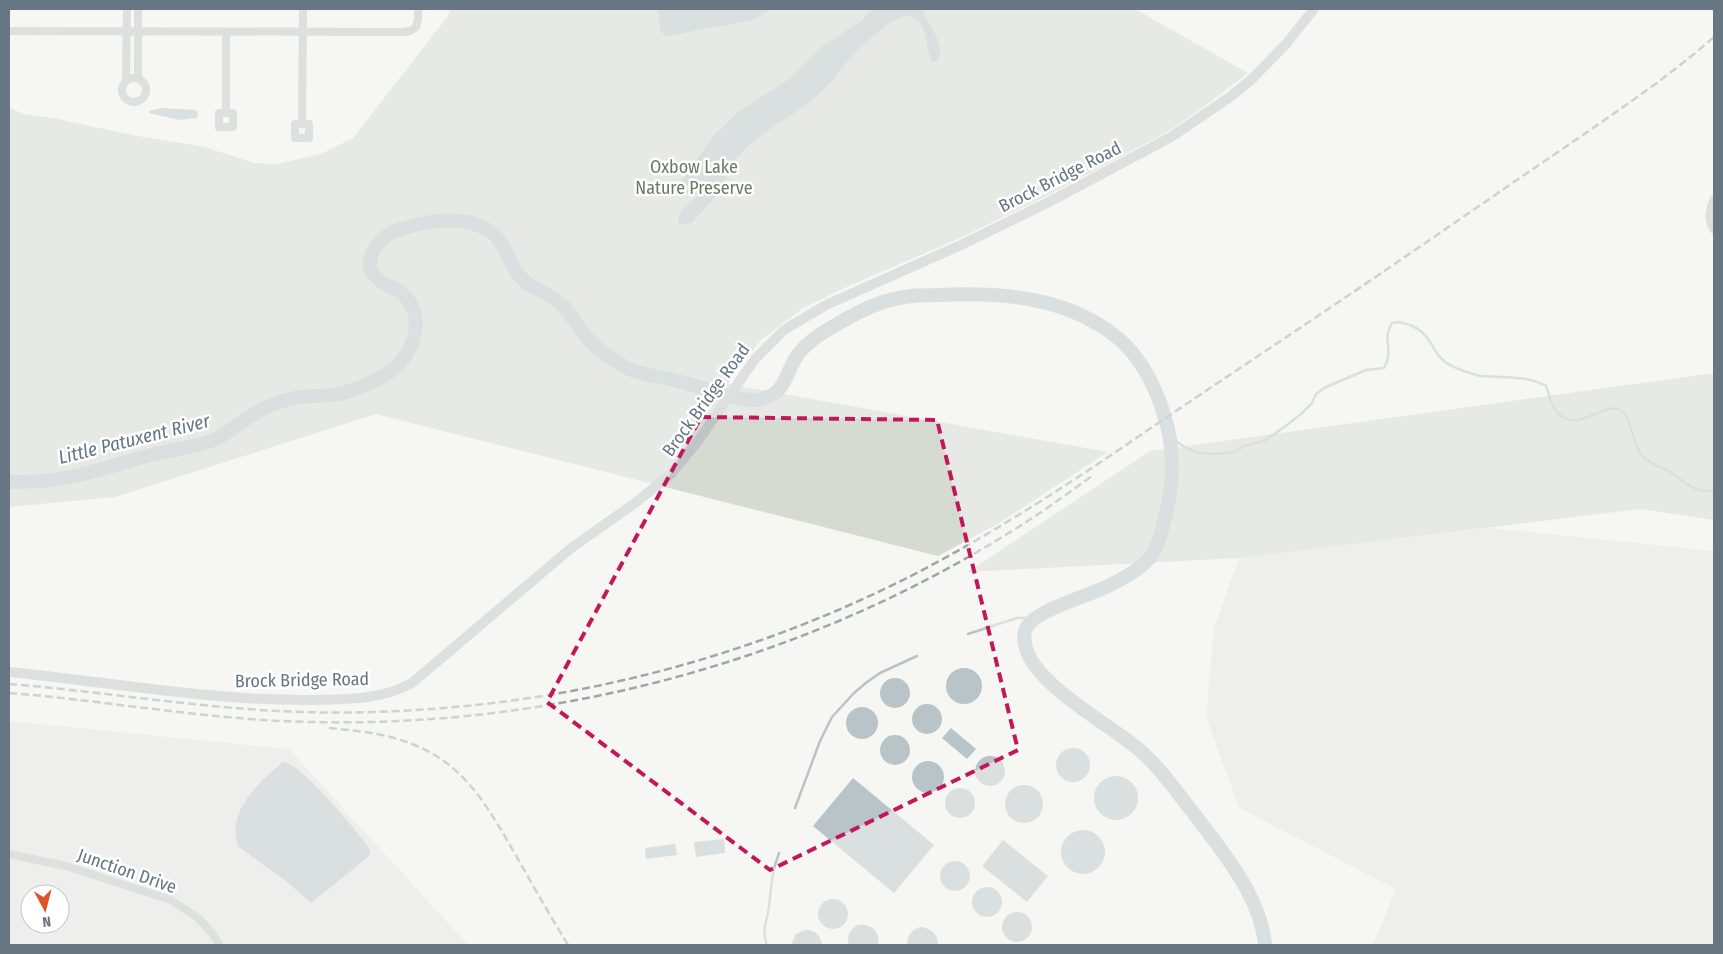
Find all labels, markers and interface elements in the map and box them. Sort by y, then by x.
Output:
street label: Brock Bridge Road [995,137,1125,217]
park label: Oxbow Lake Nature Preserve [635,156,753,199]
street label: Brock Bridge Road [658,339,754,461]
water label: Little Patuxent River [56,409,213,469]
street label: Brock Bridge Road [235,668,369,692]
street label: Junction Drive [75,844,179,898]
north arrow [20,884,70,934]
text: N [41,912,52,930]

